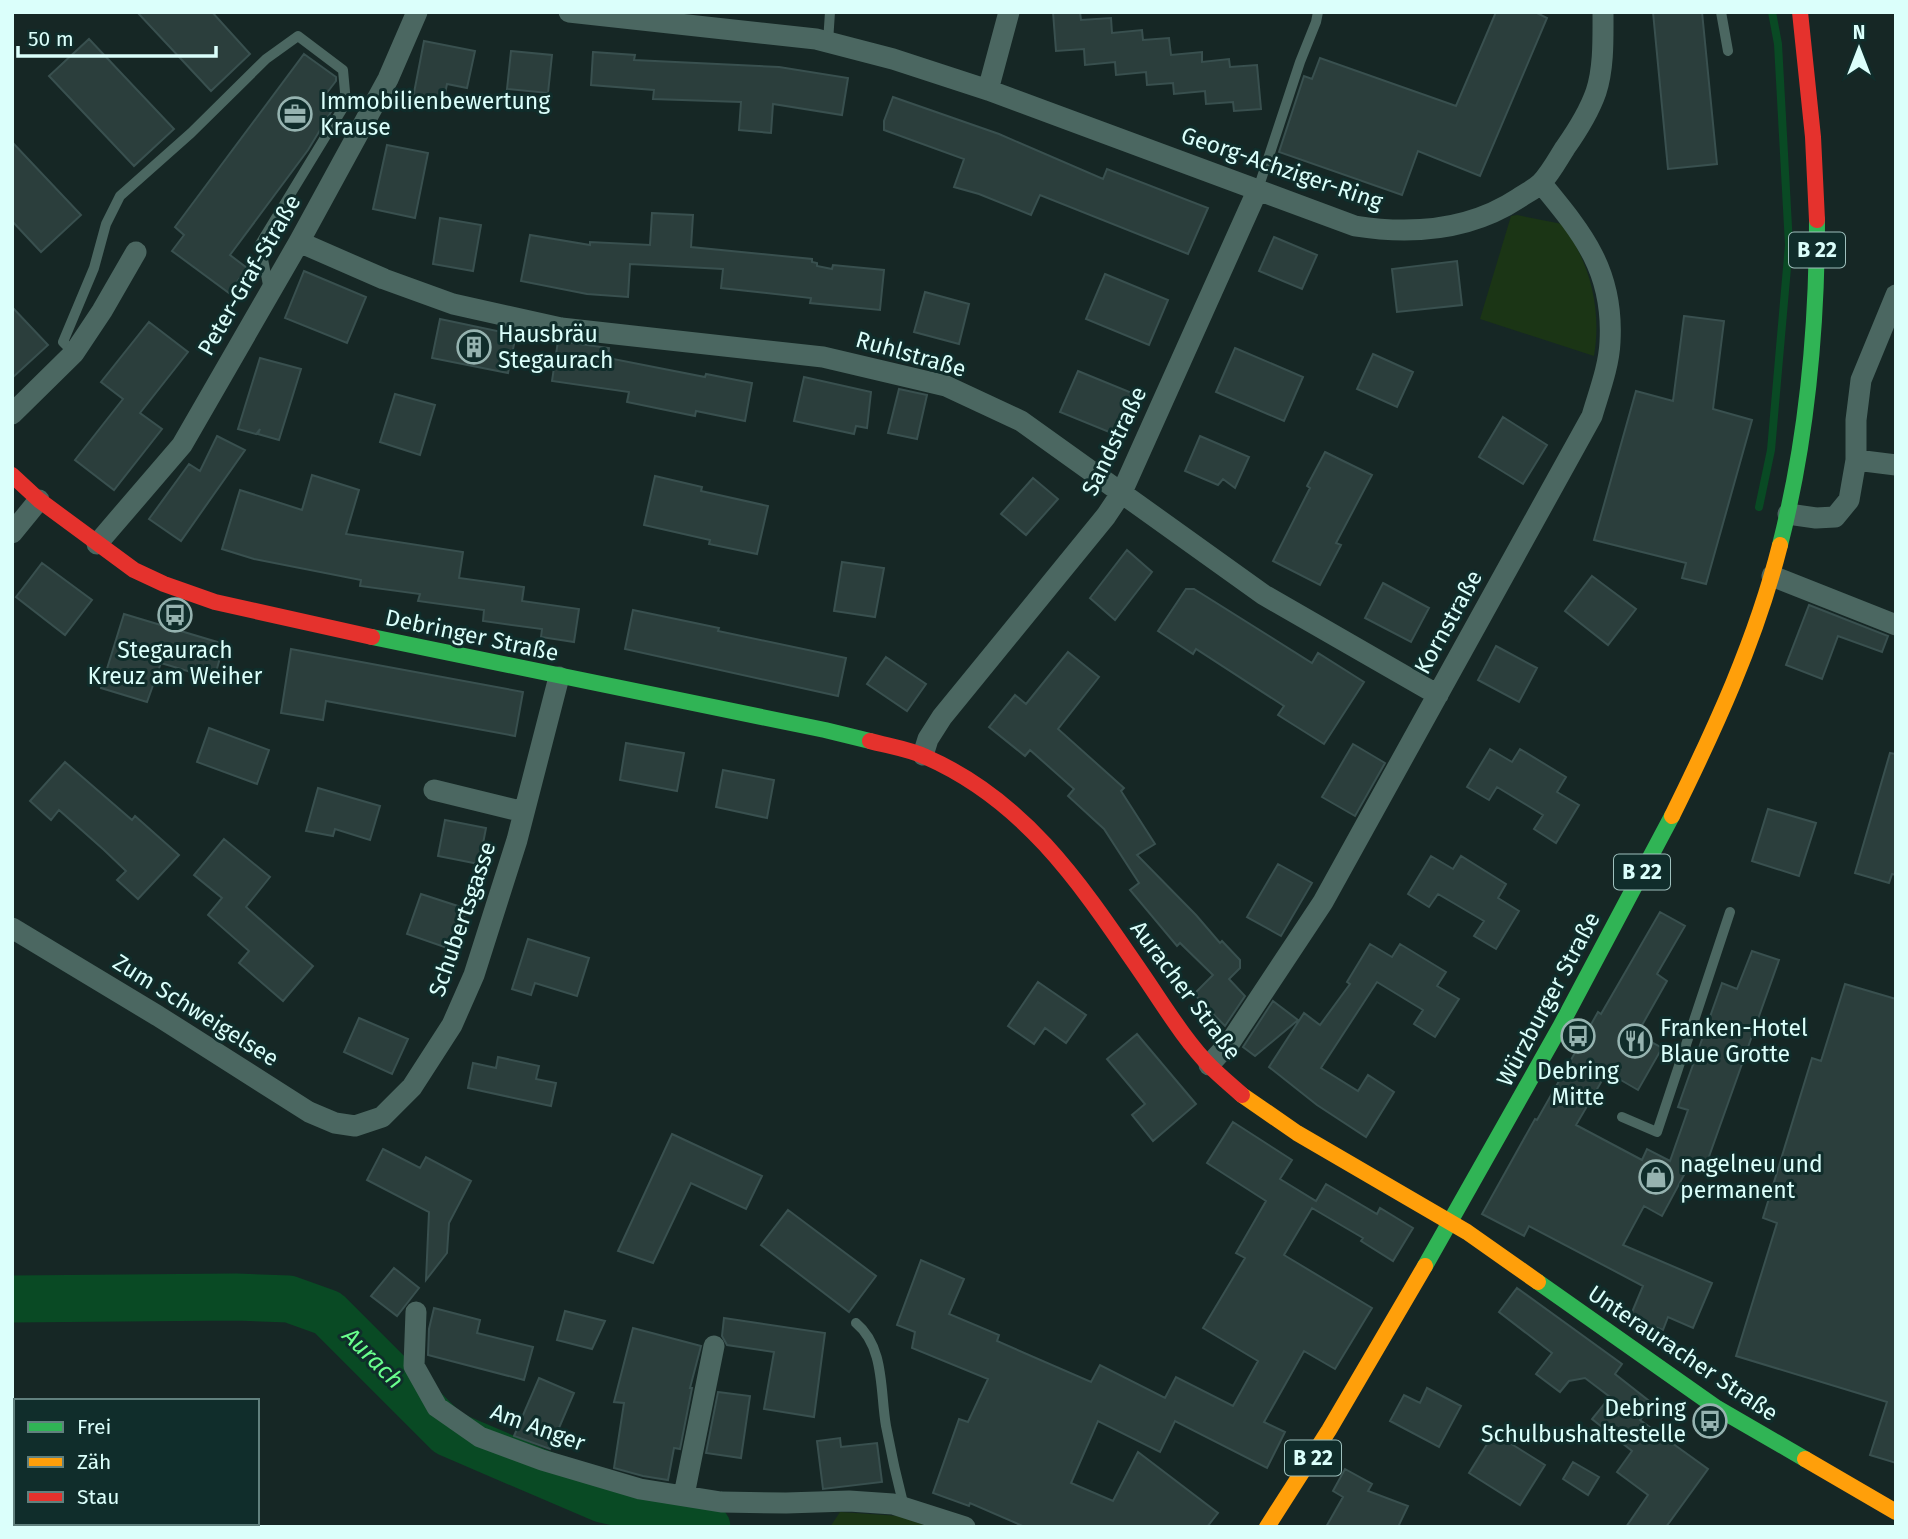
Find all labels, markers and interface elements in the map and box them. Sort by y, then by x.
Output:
scale bar [18,14,215,58]
north arrow [1824,14,1894,84]
text: N [1853,21,1865,44]
text: 50 m [28,26,74,52]
place label: Immobilienbewertung Krause [320,87,550,141]
office icon: Immobilienbewertung Krause [276,95,314,133]
street label: Georg-Achziger-Ring [1178,120,1386,216]
street label: Peter-Graf-Straße [192,189,306,361]
road number: B 22 [1789,232,1845,268]
place label: Hausbräu Stegaurach [498,320,614,374]
street label: Ruhlstraße [853,325,969,383]
building icon: Hausbräu Stegaurach [455,328,493,366]
street label: Sandstraße [1076,382,1152,500]
street label: Kornstraße [1408,565,1488,679]
bus stop icon: Stegaurach Kreuz am Weiher [156,596,194,634]
street label: Debringer Straße [383,603,561,667]
place label: Stegaurach Kreuz am Weiher [88,636,263,690]
street label: Schubertsgasse [422,838,502,1000]
road number: B 22 [1614,854,1670,890]
street label: Würzburger Straße [1490,907,1606,1091]
street label: Auracher Straße [1125,915,1247,1065]
street label: Zum Schweigelsee [108,948,284,1072]
place label: Franken-Hotel Blaue Grotte [1660,1014,1808,1068]
bus stop icon: Debring Mitte [1559,1017,1597,1055]
restaurant icon: Franken-Hotel Blaue Grotte [1616,1022,1654,1060]
place label: Debring Mitte [1537,1057,1619,1111]
place label: nagelneu und permanent [1680,1150,1823,1204]
shop icon: nagelneu und permanent [1637,1158,1675,1196]
street label: Unterauracher Straße [1583,1279,1783,1427]
water label: Aurach [336,1321,409,1394]
place label: Debring Schulbushaltestelle [1481,1394,1686,1448]
street label: Am Anger [487,1397,589,1457]
legend [14,1399,259,1525]
bus stop icon: Debring Schulbushaltestelle [1691,1402,1729,1440]
text: Frei [77,1414,111,1440]
road number: B 22 [1285,1440,1341,1476]
text: Zäh [77,1449,111,1475]
text: Stau [77,1484,120,1510]

